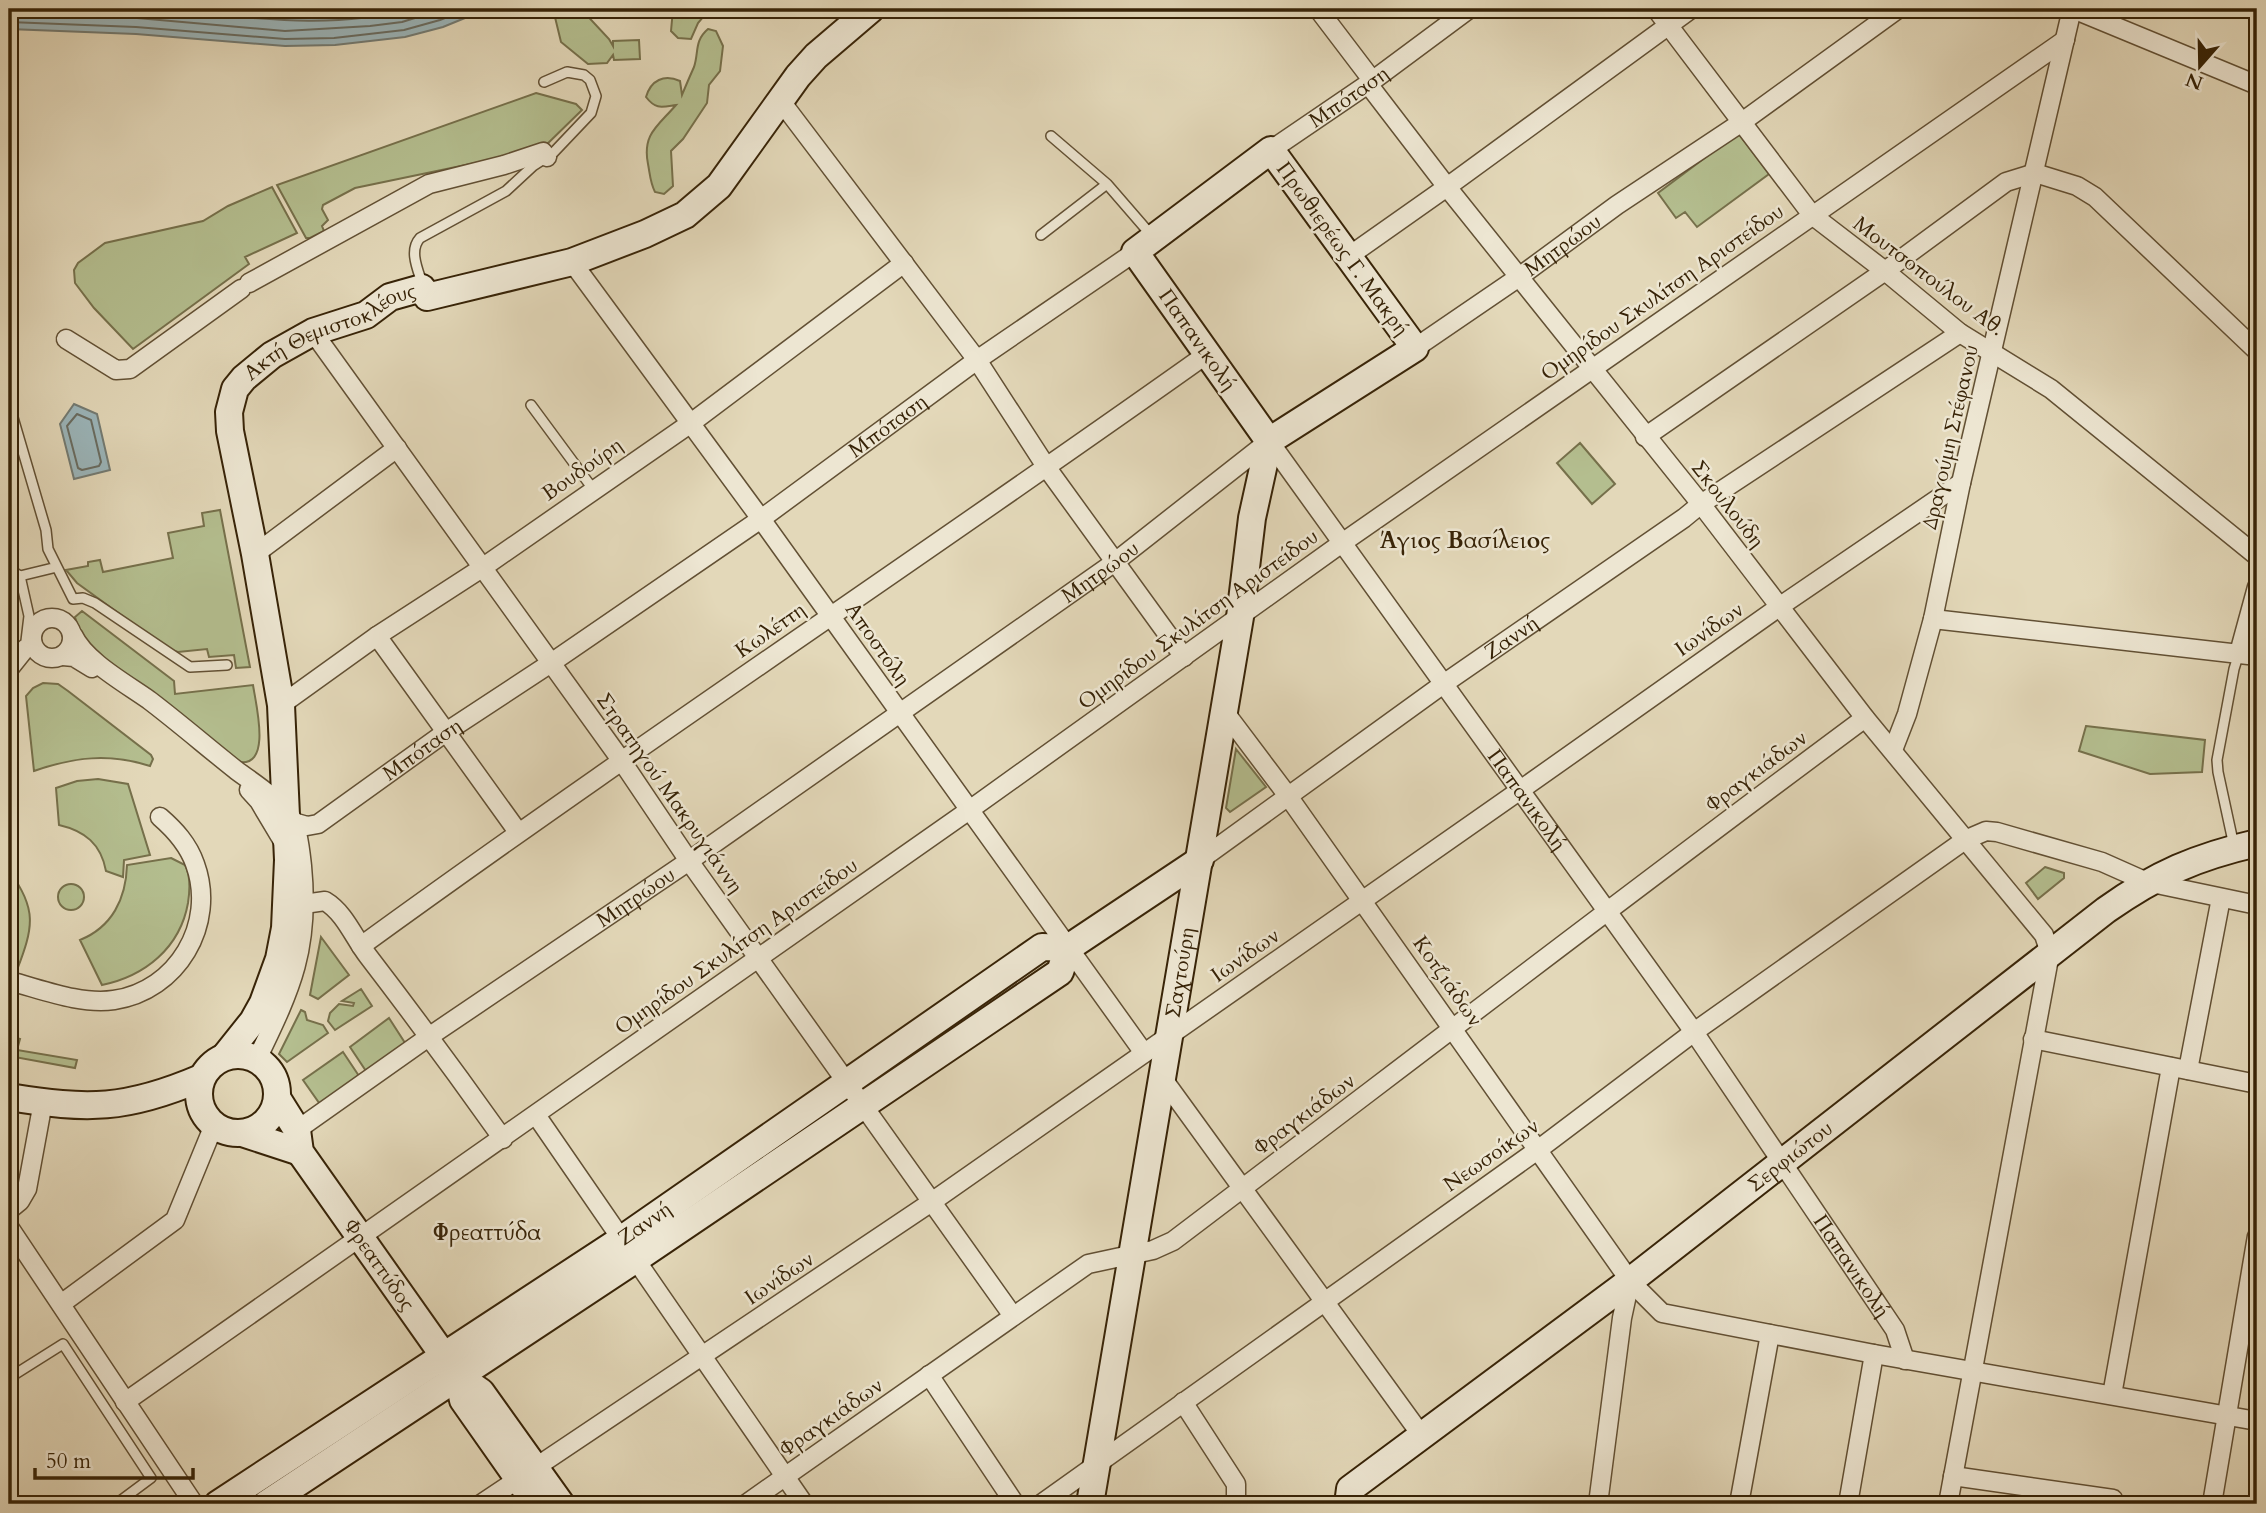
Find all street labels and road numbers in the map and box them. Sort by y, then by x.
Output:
street label: Μπόταση [1303,60,1395,135]
street label: Πρωθιερέως Γ. Μακρή [1269,156,1416,343]
street label: Ομηρίδου Σκυλίτση Αριστείδου [1535,197,1790,388]
street label: Μητρώου [1518,207,1607,284]
street label: Μουτσοπούλου Αθ. [1847,210,2010,343]
street label: Ακτή Θεμιστοκλέους [238,276,419,388]
street label: Παπανικολή [1152,283,1244,397]
street label: Δραγούμη Στέφανου [1915,342,1986,532]
street label: Μπόταση [843,388,933,465]
street label: Βουδούρη [536,431,628,508]
street label: Σκουλούδη [1684,455,1771,554]
street label: Ομηρίδου Σκυλίτση Αριστείδου [1072,522,1324,717]
street label: Μητρώου [1056,534,1145,610]
street label: Ιωνίδων [1669,595,1749,663]
street label: Κωλέττη [729,596,811,665]
street label: Αποστόλη [838,597,917,692]
street label: Ζαννή [1479,608,1545,667]
street label: Στρατηγού Μακρυγιάννη [589,687,750,899]
street label: Μπόταση [377,712,468,788]
street label: Φραγκιάδων [1700,724,1813,819]
street label: Παπανικολή [1480,744,1573,857]
street label: Ομηρίδου Σκυλίτση Αριστείδου [609,851,864,1042]
street label: Μητρώου [591,860,681,935]
street label: Ιωνίδων [1205,921,1285,989]
street label: Σαχτούρη [1158,925,1202,1020]
street label: Κοτζιάδων [1406,930,1489,1032]
street label: Φραγκιάδων [1248,1067,1361,1162]
street label: Νεωσοίκων [1438,1112,1545,1199]
street label: Σερφιώτου [1742,1114,1839,1199]
street label: Ζαννή [612,1194,678,1253]
street label: Παπανικολή [1806,1209,1897,1324]
street label: Φρεαττύδος [337,1213,422,1317]
street label: Ιωνίδων [739,1245,819,1312]
street label: Φραγκιάδων [774,1371,889,1464]

